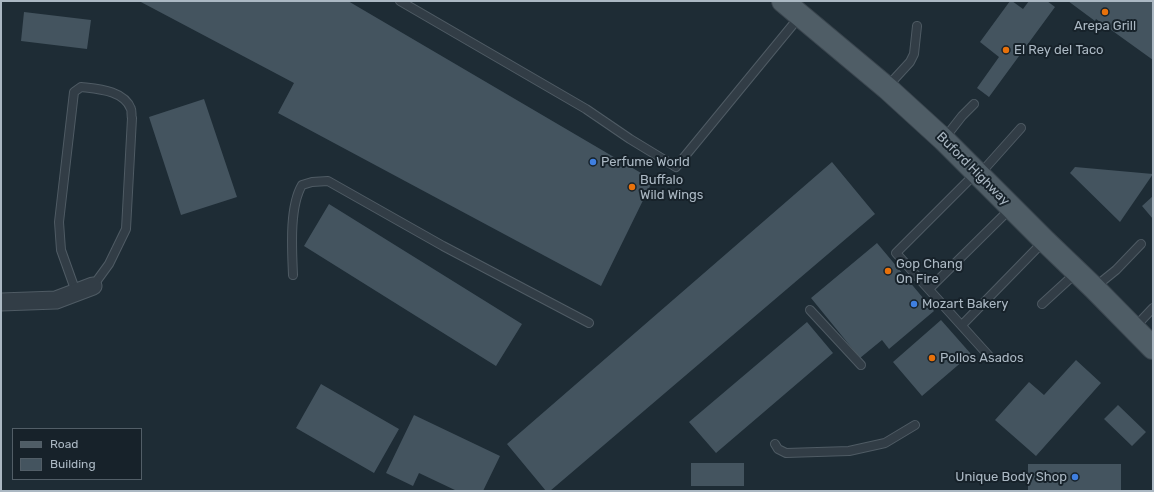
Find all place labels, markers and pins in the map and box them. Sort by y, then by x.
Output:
marker: Arepa Grill [1100,7,1110,17]
place label: Arepa Grill [1074,18,1136,34]
place label: El Rey del Taco [1014,42,1104,58]
marker: El Rey del Taco [1001,45,1011,55]
place label: Perfume World [601,154,690,170]
marker: Perfume World [588,157,598,167]
place label: Buffalo Wild Wings [640,172,703,203]
marker: Buffalo Wild Wings [627,182,637,192]
place label: Gop Chang On Fire [896,256,963,287]
marker: Gop Chang On Fire [883,266,893,276]
place label: Mozart Bakery [922,296,1008,312]
marker: Mozart Bakery [909,299,919,309]
place label: Pollos Asados [940,350,1024,366]
marker: Pollos Asados [927,353,937,363]
place label: Unique Body Shop [955,469,1067,485]
marker: Unique Body Shop [1070,472,1080,482]

